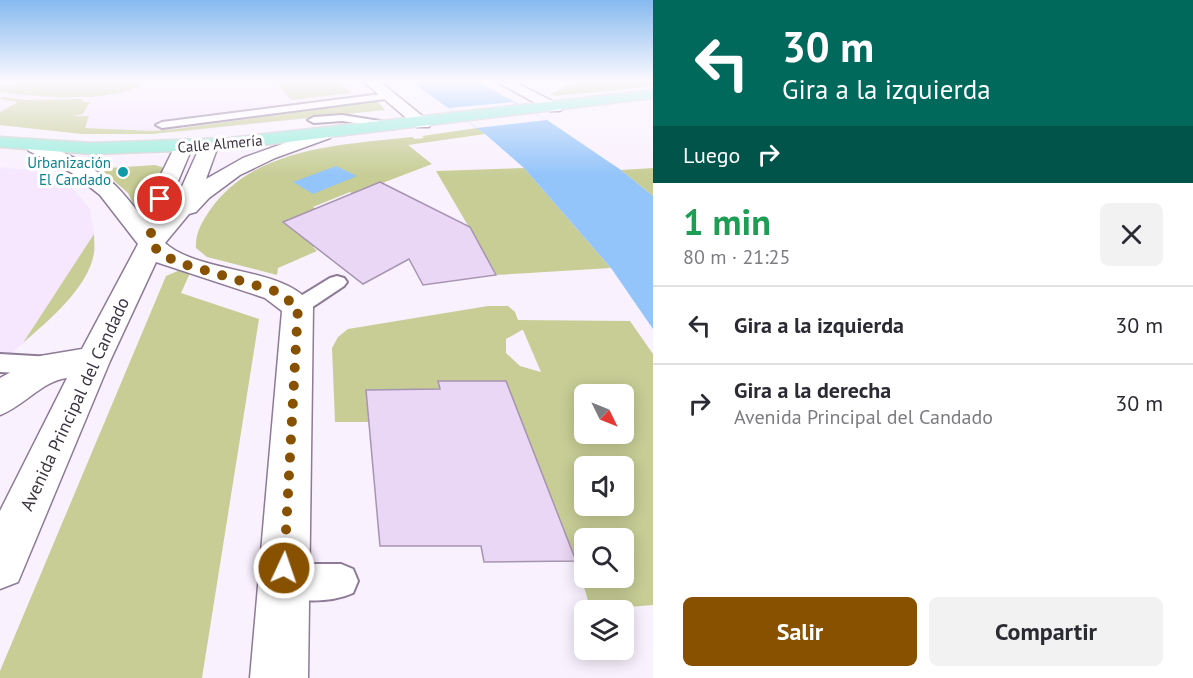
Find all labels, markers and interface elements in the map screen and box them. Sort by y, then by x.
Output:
text: 30 m [782,19,874,74]
icon: left [683,24,761,102]
text: Gira a la izquierda [782,72,991,106]
street label: Calle Almería [177,130,263,157]
icon: right [752,138,785,171]
text: Luego [683,141,740,169]
place label: Urbanización El Candado [27,153,111,189]
marker: Urbanización El Candado [116,165,130,179]
pin [134,173,185,224]
icon: arrive [143,182,176,215]
text: 1 min [683,198,771,245]
button: close [1100,203,1163,266]
text: 80 m · 21:25 [683,244,790,270]
street label: Avenida Principal del Candado [15,293,134,514]
icon: left [683,309,716,342]
text: Gira a la izquierda [734,311,904,339]
text: 30 m [1115,311,1163,339]
text: Gira a la derecha [734,376,891,404]
north arrow [574,384,634,444]
map controls [574,384,634,660]
icon: right [683,387,716,420]
text: 30 m [1115,389,1163,417]
text: Avenida Principal del Candado [734,404,993,430]
button: sound [574,456,634,516]
button: search [574,528,634,588]
position arrow [252,536,316,600]
button: Salir [683,597,917,666]
button: Compartir [929,597,1163,666]
button: layers [574,600,634,660]

